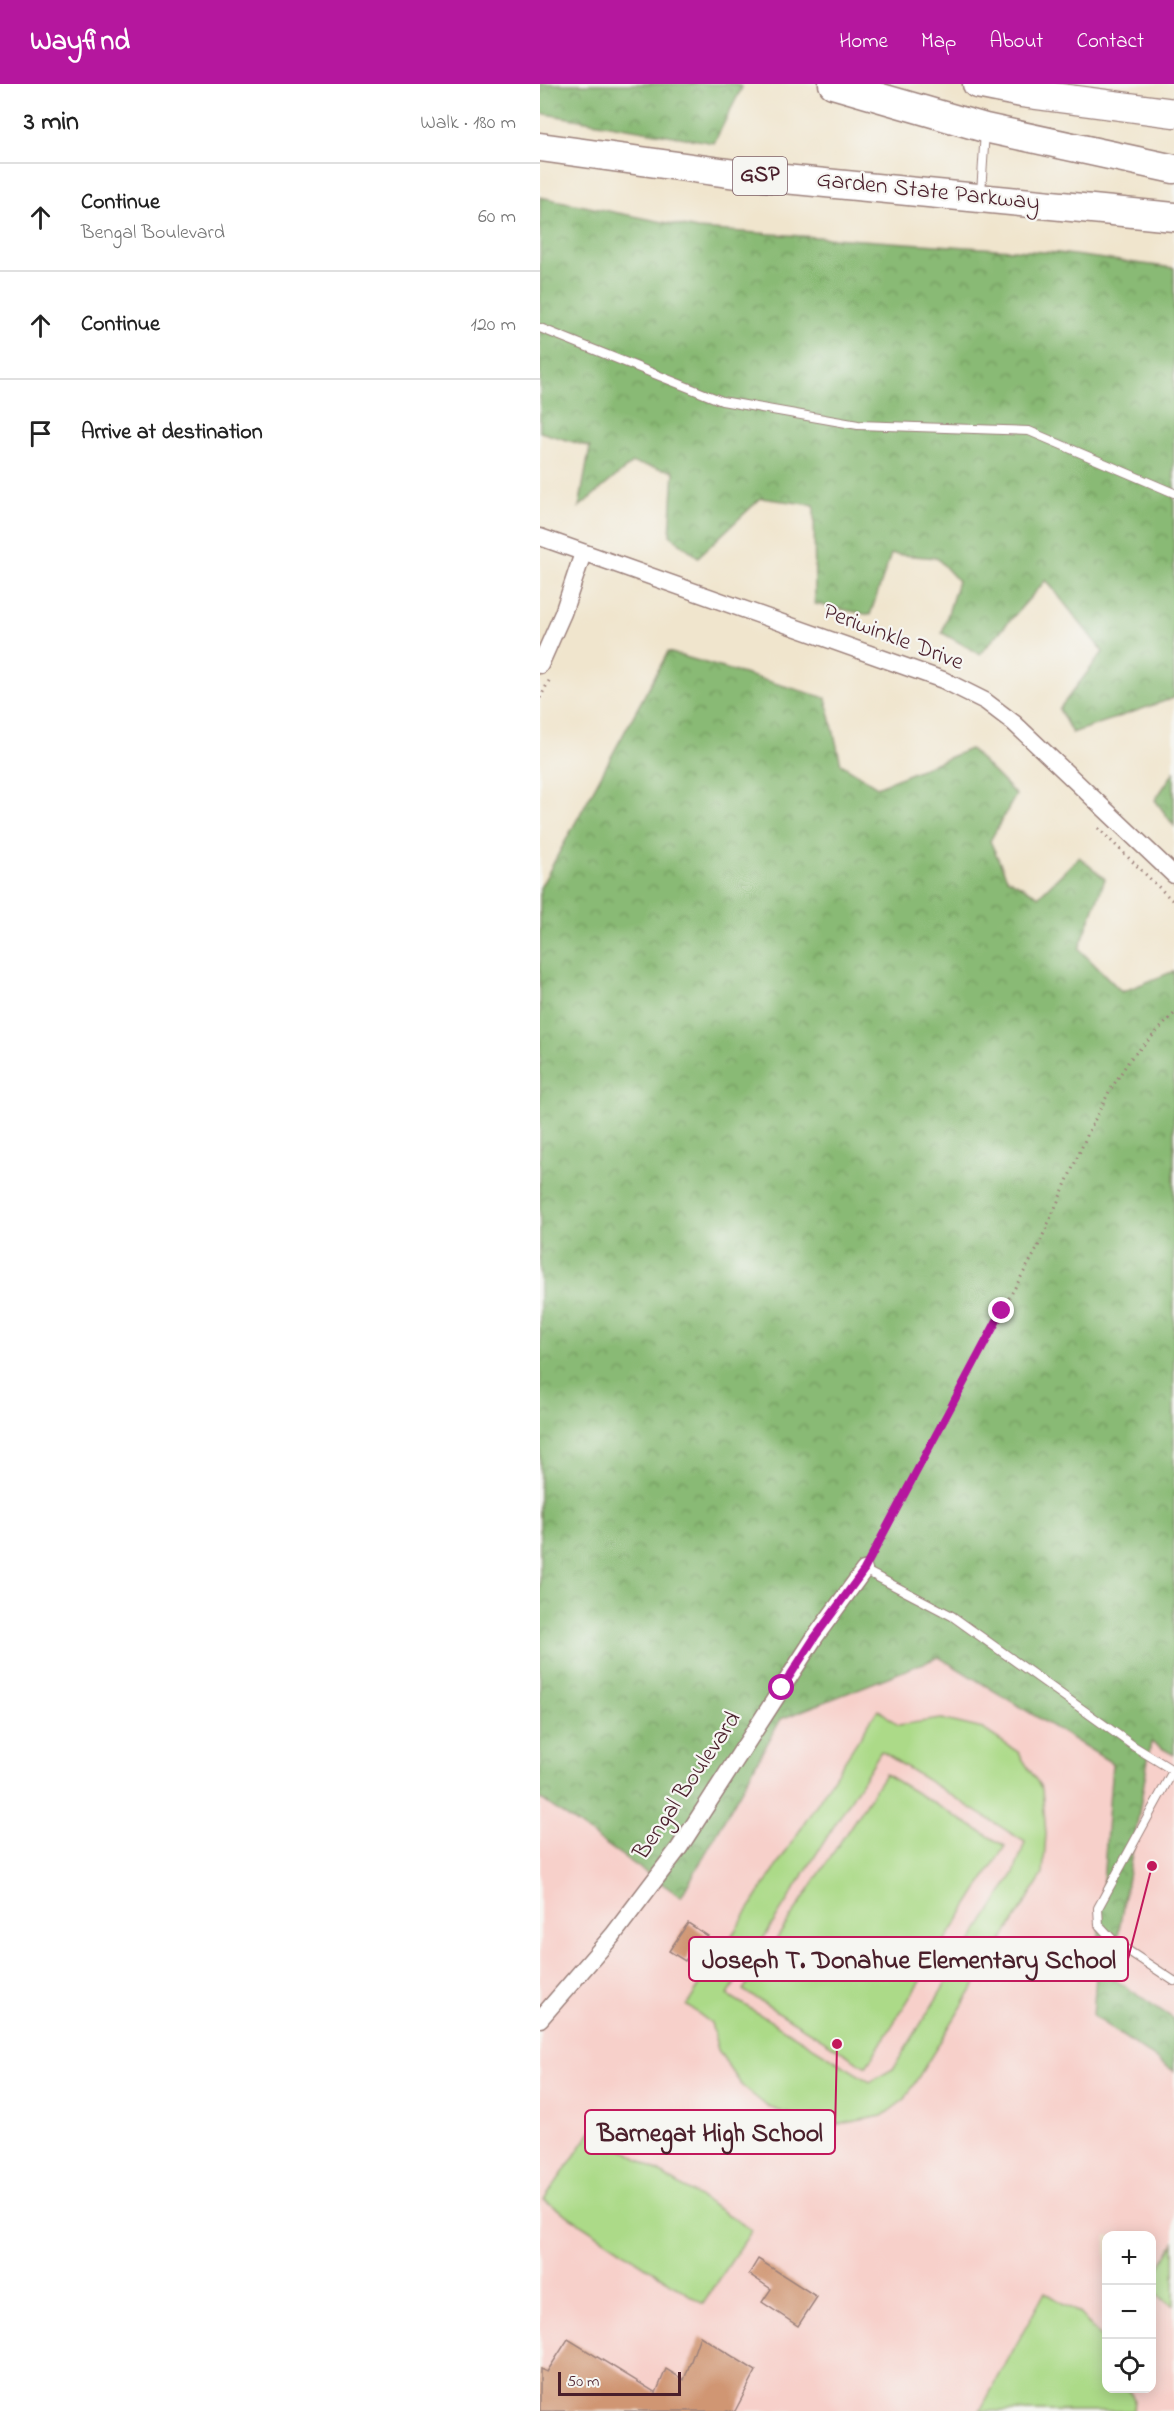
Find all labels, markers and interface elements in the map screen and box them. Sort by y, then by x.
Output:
text: Wayfind [30,22,130,63]
text: Home [839,27,888,57]
text: Map [921,27,956,57]
text: About [989,27,1043,57]
text: Contact [1076,27,1144,57]
text: 3 min [24,104,79,142]
text: Walk · 180 m [420,109,516,138]
road number: GSP [733,157,787,195]
street label: Garden State Parkway [815,163,1041,222]
text: Continue [81,187,160,219]
icon: ahead [24,201,57,234]
text: 60 m [478,203,516,232]
text: Bengal Boulevard [81,219,225,248]
icon: ahead [24,309,57,342]
text: Continue [81,309,160,341]
text: 120 m [471,311,516,340]
icon: arrive [24,417,57,450]
text: Arrive at destination [81,417,263,449]
street label: Periwinkle Drive [818,595,969,681]
route end [988,1297,1014,1323]
route start [768,1674,794,1700]
street label: Bengal Boulevard [625,1704,751,1868]
callout: Joseph T. Donahue Elementary School [689,1937,1128,1981]
text: Joseph T. Donahue Elementary School [702,1943,1116,1981]
callout: Barnegat High School [585,2110,835,2154]
text: Barnegat High School [596,2116,823,2155]
map controls [1102,2231,1156,2393]
button: + [1102,2231,1156,2285]
button: − [1102,2285,1156,2339]
button: locate [1102,2339,1156,2393]
scale bar [558,2369,681,2396]
text: 50 m [567,2370,599,2394]

